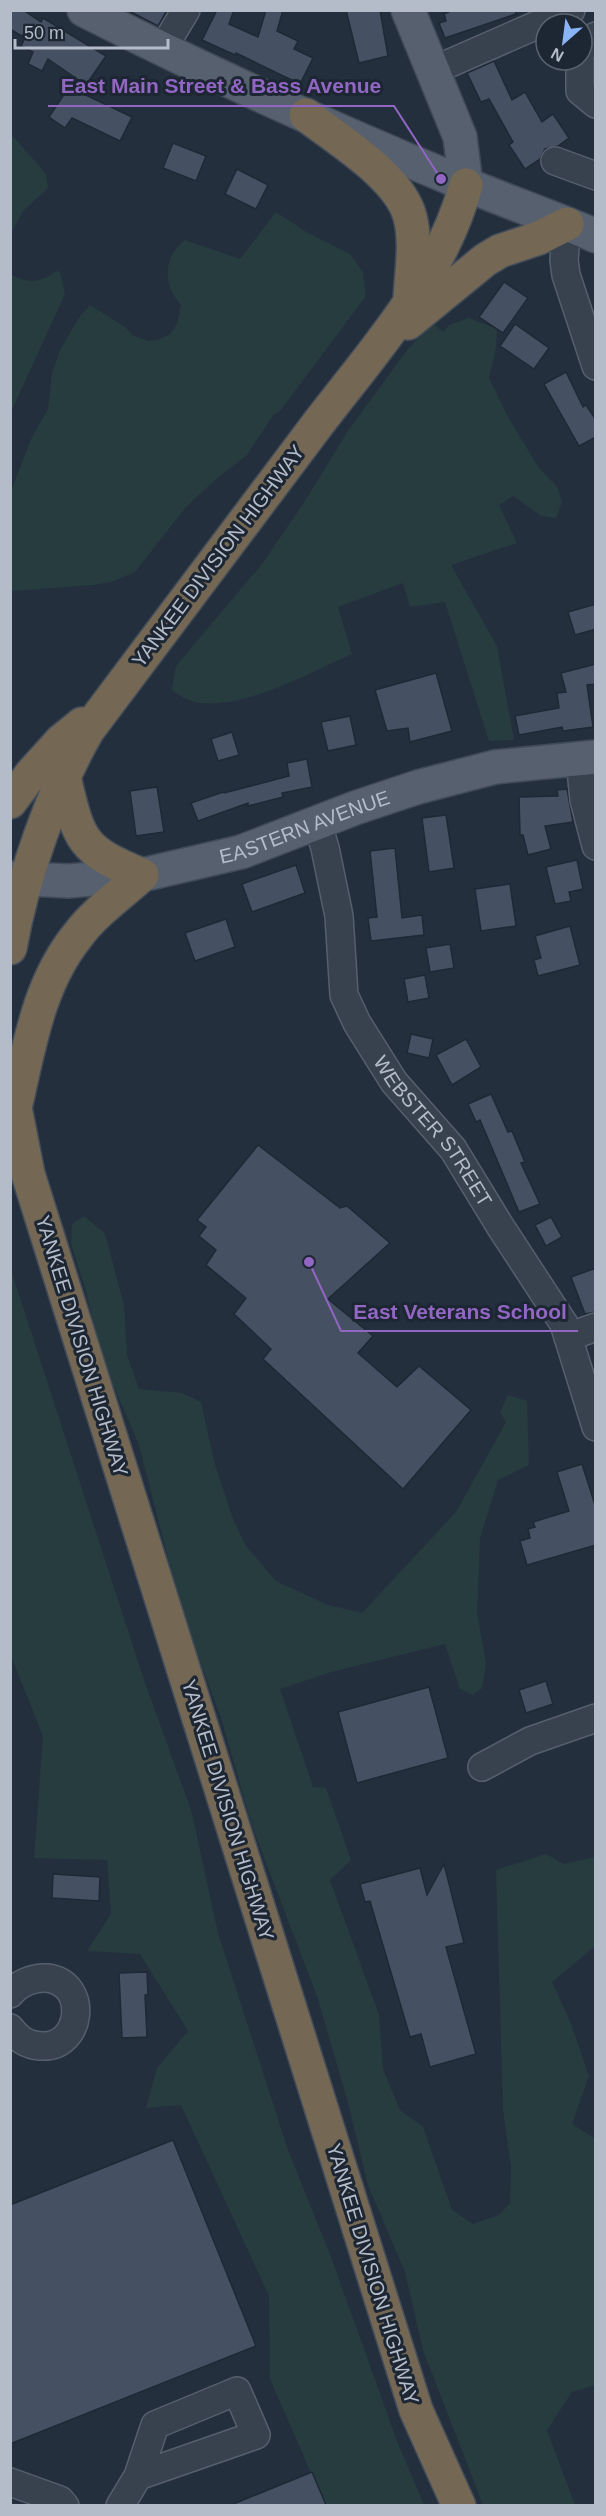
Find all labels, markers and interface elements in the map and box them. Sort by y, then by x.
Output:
scale bar [15,12,168,50]
north arrow [534,12,594,72]
text: 50 m [24,23,64,43]
text: N [548,45,566,65]
callout: East Main Street & Bass Avenue [48,67,394,106]
text: East Main Street & Bass Avenue [61,74,381,97]
street label: YANKEE DIVISION HIGHWAY [127,441,309,671]
street label: EASTERN AVENUE [217,786,392,868]
street label: WEBSTER STREET [369,1052,496,1210]
street label: YANKEE DIVISION HIGHWAY [32,1213,132,1479]
callout: East Veterans School [341,1292,578,1331]
text: East Veterans School [353,1300,567,1323]
street label: YANKEE DIVISION HIGHWAY [178,1677,278,1943]
street label: YANKEE DIVISION HIGHWAY [323,2141,423,2407]

